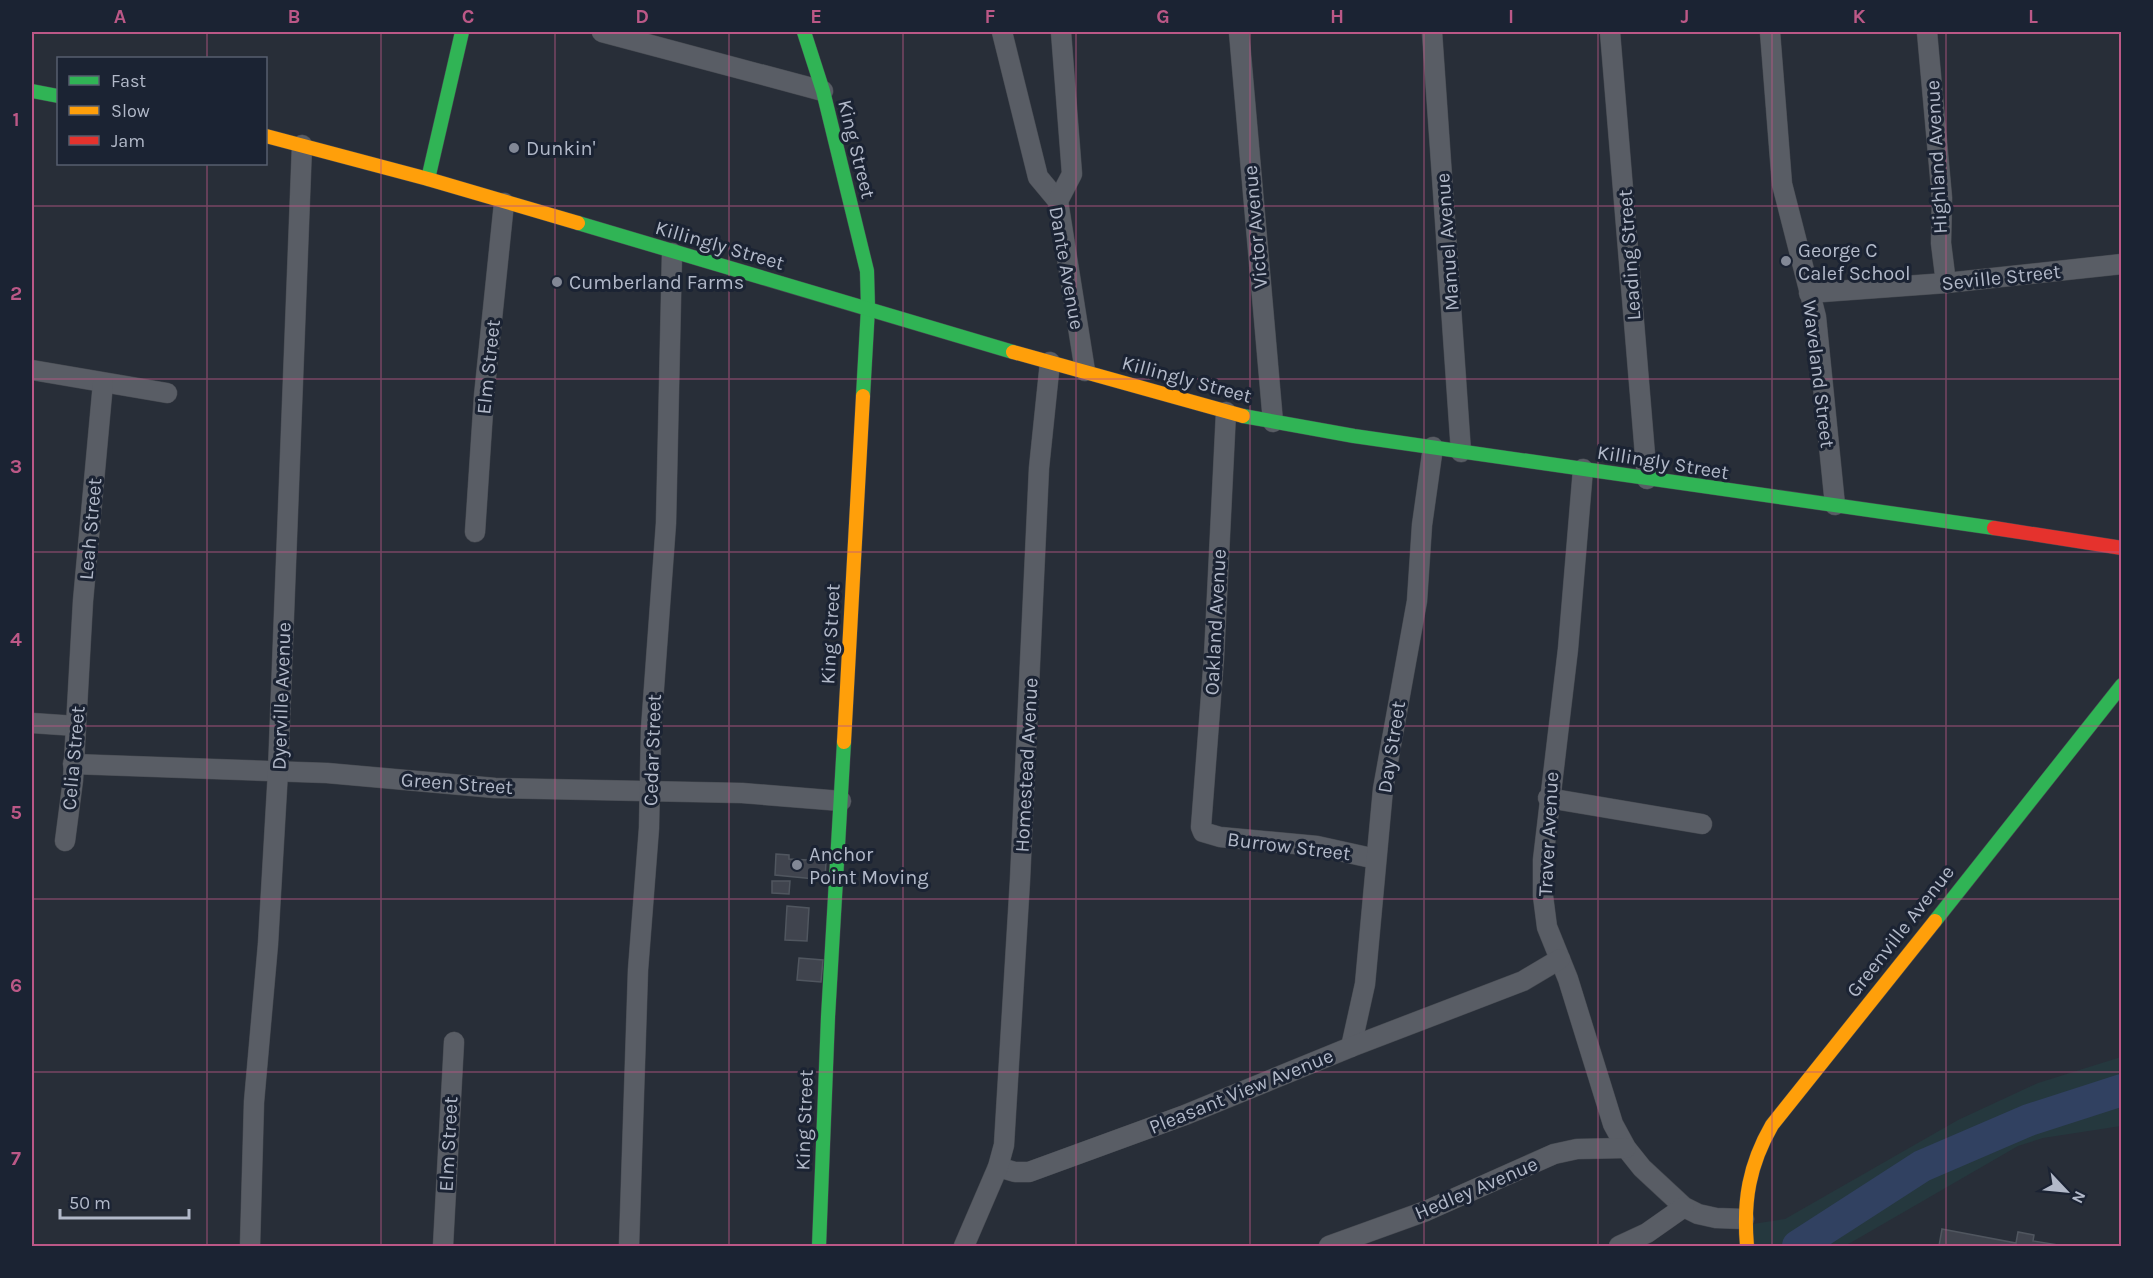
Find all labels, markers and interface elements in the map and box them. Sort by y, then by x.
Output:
text: A [114,5,127,28]
text: B [288,5,300,28]
text: C [462,5,474,28]
text: D [635,5,649,28]
text: E [810,5,822,28]
text: F [985,5,996,28]
text: G [1156,5,1170,28]
text: H [1330,5,1344,28]
text: I [1508,5,1514,28]
text: J [1681,5,1689,28]
text: K [1852,5,1866,28]
text: L [2028,5,2038,28]
legend [57,57,267,165]
text: Fast [111,70,146,92]
street label: Highland Avenue [1921,80,1952,234]
street label: King Street [833,97,880,201]
text: Slow [111,100,150,122]
text: 1 [12,108,20,131]
text: Jam [111,130,145,152]
place label: Dunkin' [526,137,596,160]
marker: Dunkin' [507,141,521,155]
street label: Victor Avenue [1239,164,1272,290]
street label: Manuel Avenue [1431,172,1464,312]
street label: Leading Street [1613,188,1646,321]
street label: Dante Avenue [1044,205,1089,331]
street label: Killingly Street [653,216,788,275]
place label: George C Calef School [1798,239,1911,285]
marker: George C Calef School [1779,254,1793,268]
street label: Seville Street [1940,260,2062,295]
place label: Cumberland Farms [569,271,744,294]
marker: Cumberland Farms [550,275,564,289]
text: 2 [10,282,22,305]
street label: Waveland Street [1798,299,1839,450]
street label: Elm Street [472,318,505,416]
street label: Killingly Street [1120,351,1255,408]
street label: Killingly Street [1595,441,1731,484]
text: 3 [10,455,22,478]
street label: Leah Street [75,477,106,581]
street label: Oakland Avenue [1200,548,1231,696]
street label: King Street [816,582,845,685]
street label: Dyerville Avenue [267,622,296,770]
text: 4 [10,628,22,651]
street label: Homestead Avenue [1010,677,1043,853]
street label: Cedar Street [639,693,666,807]
street label: Day Street [1373,699,1410,795]
street label: Celia Street [57,704,90,811]
street label: Green Street [400,768,514,799]
street label: Traver Avenue [1534,771,1563,897]
text: 5 [10,801,22,824]
street label: Burrow Street [1226,828,1352,866]
place label: Anchor Point Moving [809,843,929,889]
marker: Anchor Point Moving [790,858,804,872]
street label: Greenville Avenue [1842,861,1959,1002]
text: 6 [10,974,22,997]
street label: Pleasant View Avenue [1146,1044,1337,1139]
street label: King Street [791,1069,818,1171]
street label: Elm Street [435,1095,462,1192]
text: 7 [11,1147,21,1170]
street label: Hedley Avenue [1411,1152,1541,1225]
north arrow [2036,1161,2096,1221]
scale bar [60,1182,189,1220]
text: N [2068,1188,2090,1207]
text: 50 m [69,1192,111,1214]

